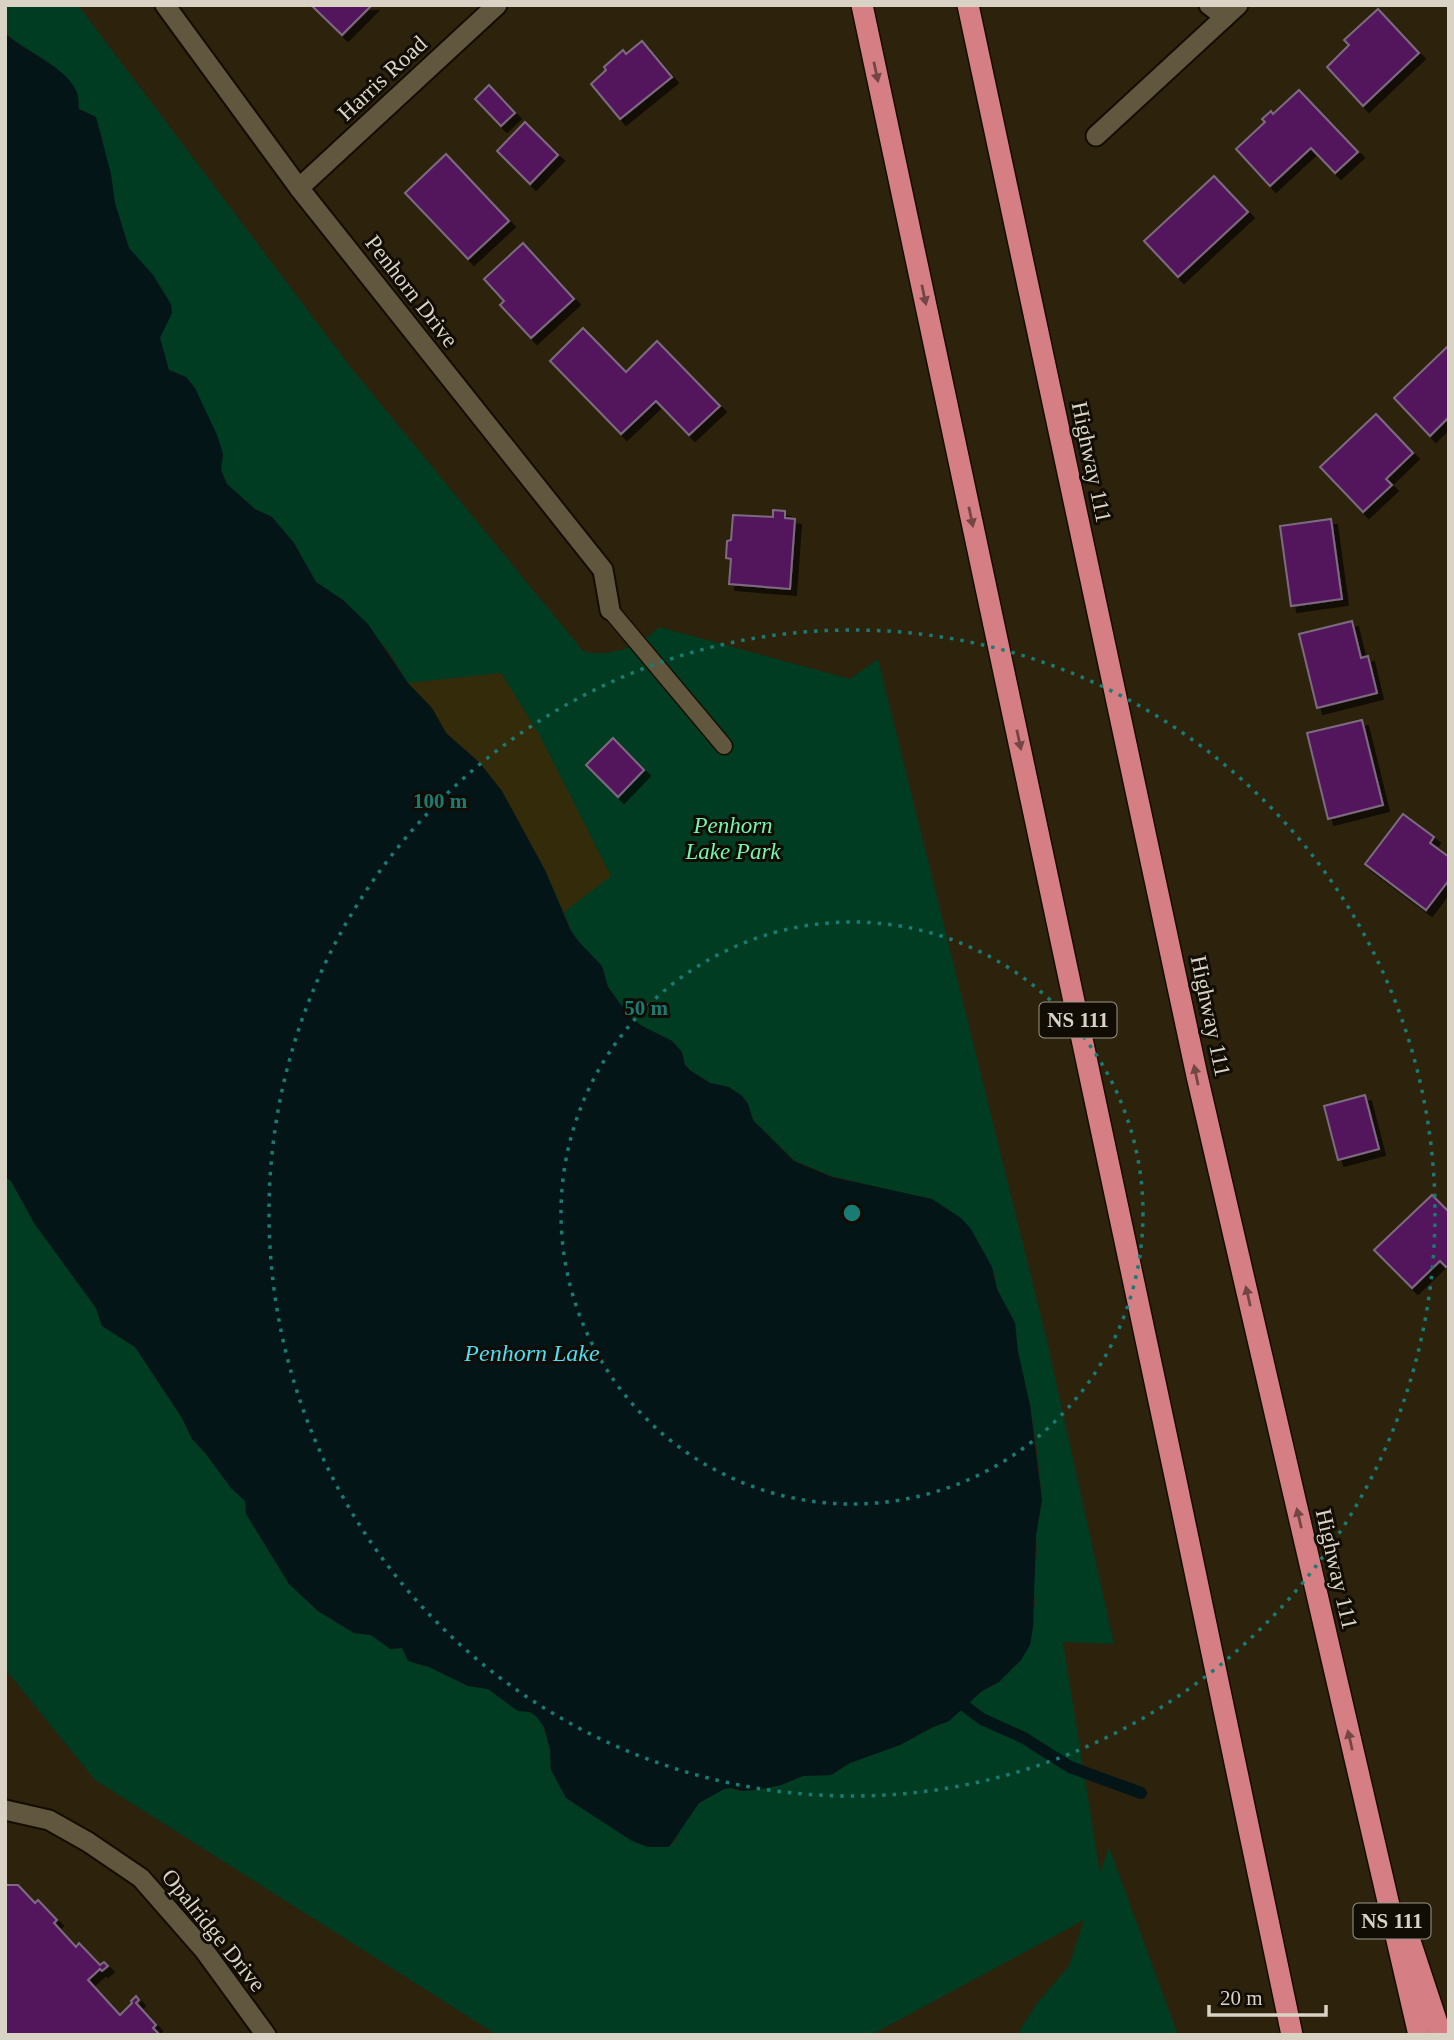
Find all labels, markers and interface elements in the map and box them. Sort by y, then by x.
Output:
street label: Harris Road [333,31,432,126]
one-way arrow [871,61,882,83]
street label: Penhorn Drive [360,231,463,352]
one-way arrow [918,284,929,306]
street label: Highway 111 [1067,399,1117,525]
one-way arrow [966,506,977,528]
one-way arrow [1013,729,1024,751]
text: 100 m [413,789,468,813]
park label: Penhorn Lake Park [684,813,781,864]
street label: Highway 111 [1186,953,1236,1079]
text: 50 m [624,996,668,1020]
road number: NS 111 [1040,1002,1116,1038]
one-way arrow [1191,1064,1202,1086]
centre of rings [840,1201,864,1225]
one-way arrow [1242,1285,1253,1307]
water label: Penhorn Lake [463,1340,600,1366]
street label: Highway 111 [1311,1506,1363,1632]
one-way arrow [1293,1507,1304,1529]
one-way arrow [1344,1729,1355,1751]
street label: Opalridge Drive [157,1864,271,1997]
road number: NS 111 [1354,1904,1430,1938]
scale bar [1209,1974,1326,2018]
text: 20 m [1220,1986,1263,2010]

